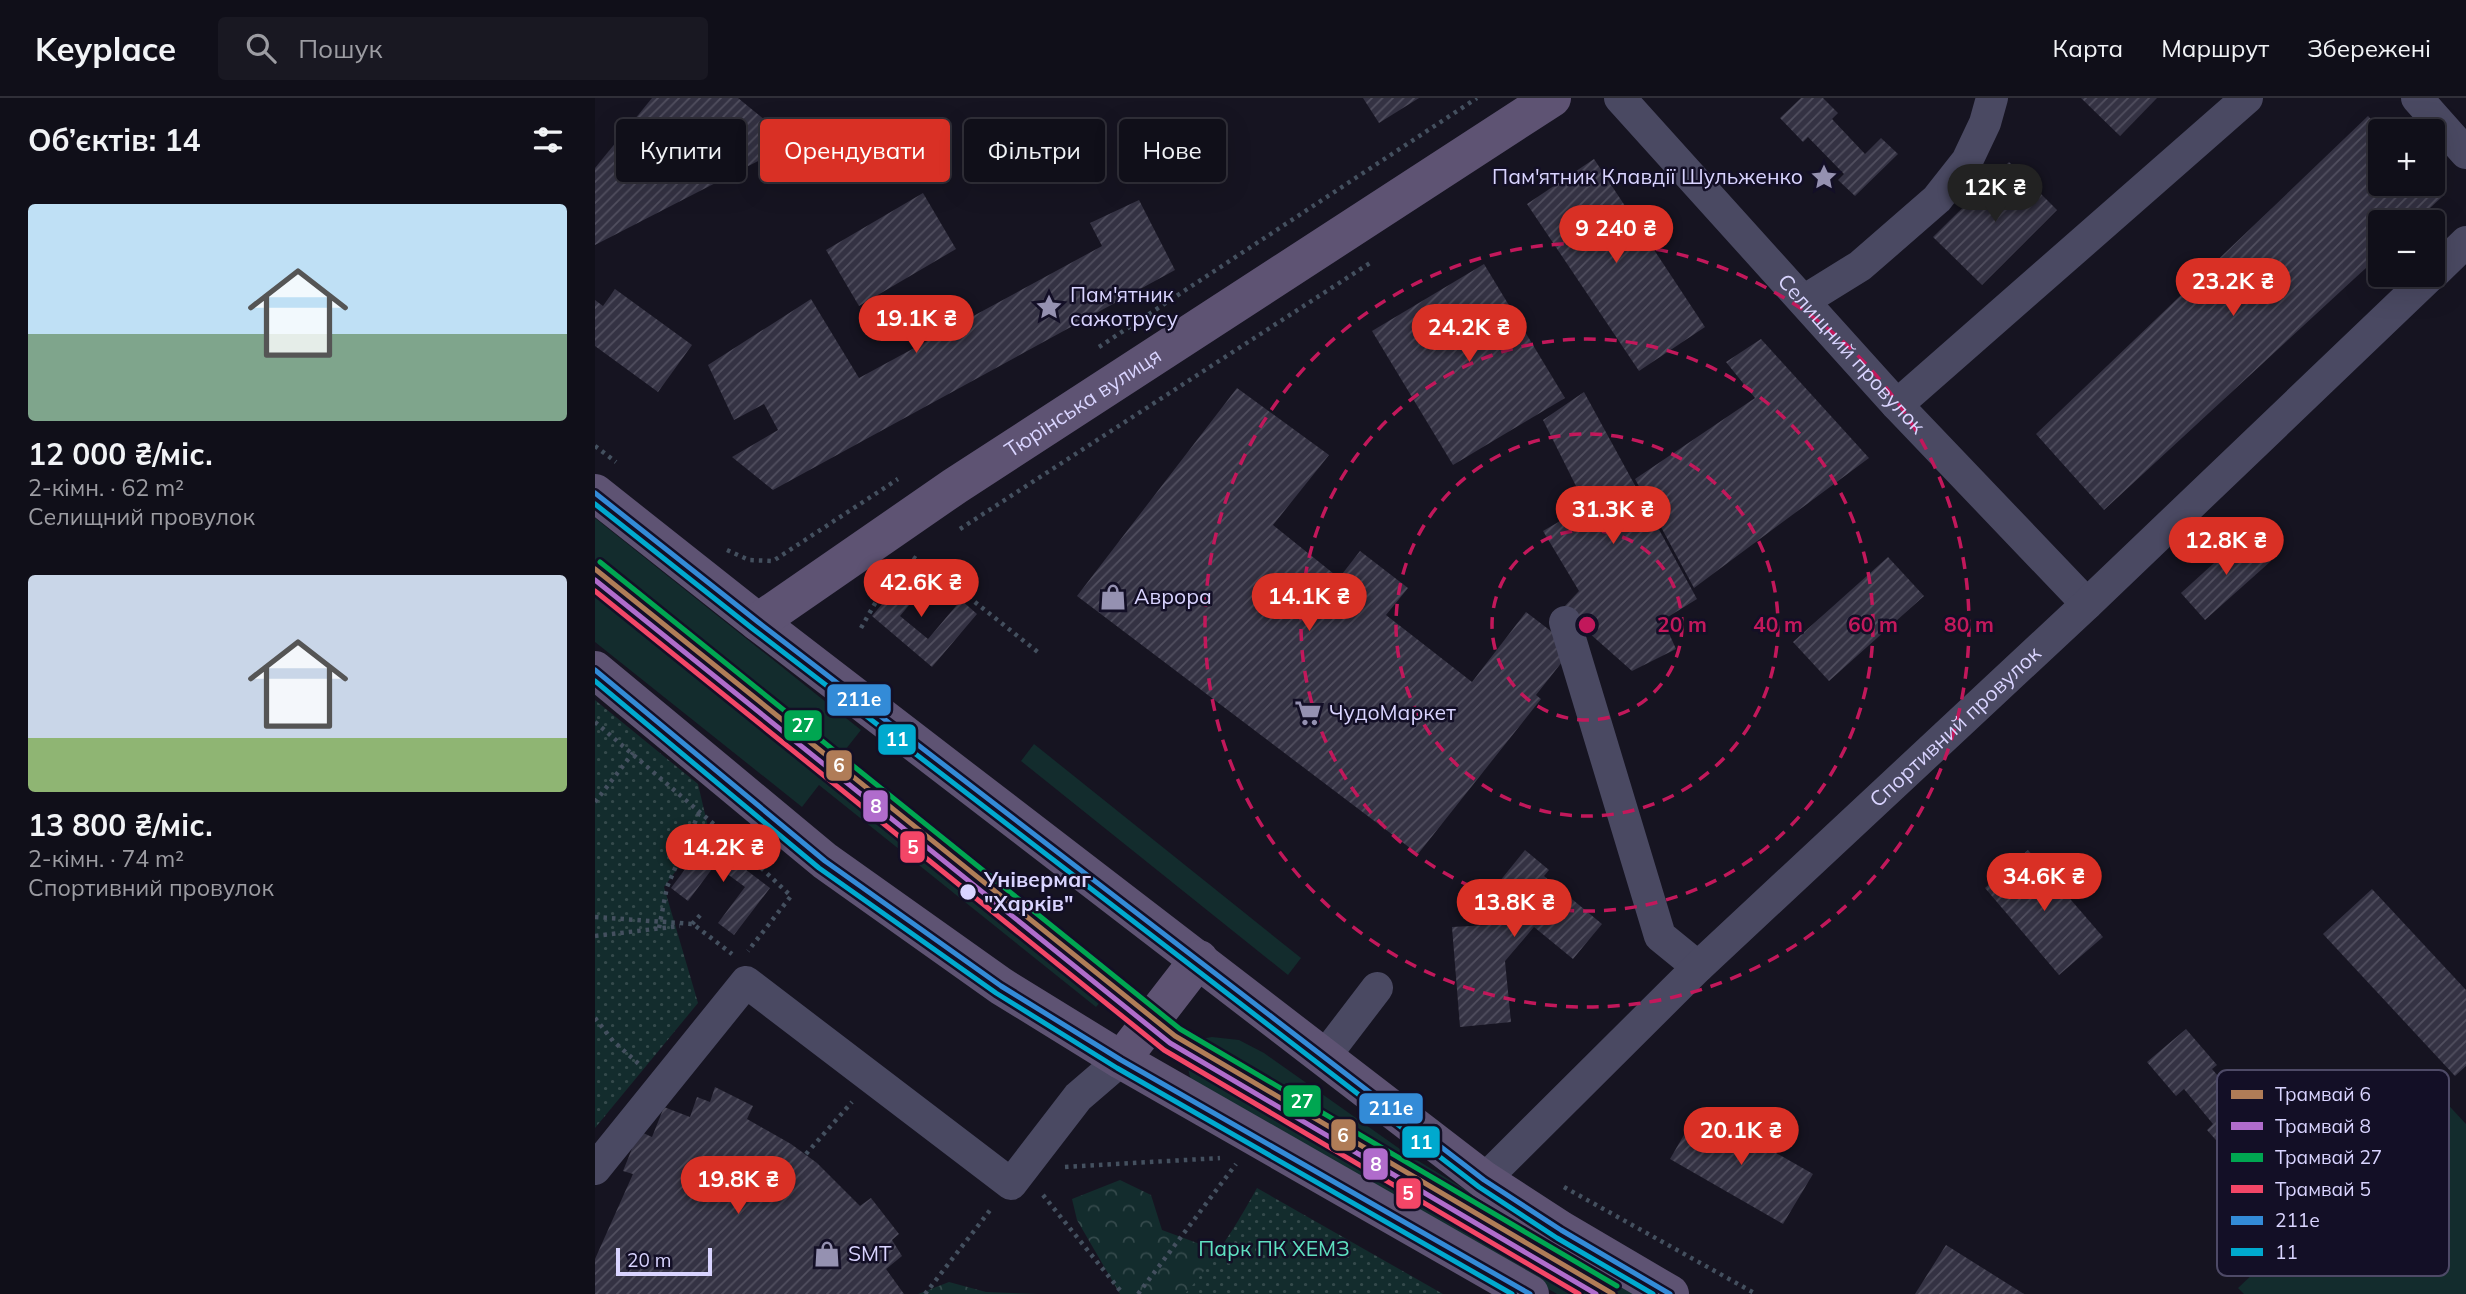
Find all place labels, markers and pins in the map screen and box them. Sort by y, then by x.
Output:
place icon: Пам'ятник Клавдії Шульженко [1809,162,1839,192]
place label: Пам'ятник Клавдії Шульженко [1492,163,1803,189]
pin: 12K ₴ [1946,164,2044,224]
pin: 9 240 ₴ [1551,206,1681,265]
pin: 23.2K ₴ [2168,258,2298,318]
place label: Пам'ятник сажотрусу [1070,281,1178,331]
place icon: Пам'ятник сажотрусу [1034,292,1064,322]
pin: 19.1K ₴ [851,296,981,355]
pin: 24.2K ₴ [1404,304,1534,364]
pin: 31.3K ₴ [1548,486,1678,546]
pin: 12.8K ₴ [2161,518,2291,577]
pin: 42.6K ₴ [856,560,986,619]
pin: 14.1K ₴ [1244,574,1374,633]
shop icon: Аврора [1098,582,1128,612]
place label: Аврора [1134,583,1212,609]
centre of rings [1575,613,1599,637]
supermarket icon: ЧудоМаркет [1293,698,1323,728]
place label: ЧудоМаркет [1329,699,1456,725]
pin: 14.2K ₴ [658,824,788,884]
pin: 34.6K ₴ [1979,854,2109,913]
place label: Універмаг "Харків" [983,866,1091,916]
pin: 13.8K ₴ [1449,880,1579,939]
marker: Універмаг "Харків" [958,882,978,902]
pin: 20.1K ₴ [1676,1108,1806,1167]
pin: 19.8K ₴ [673,1156,803,1216]
shop icon: SMT [812,1239,842,1269]
place label: SMT [848,1240,892,1266]

